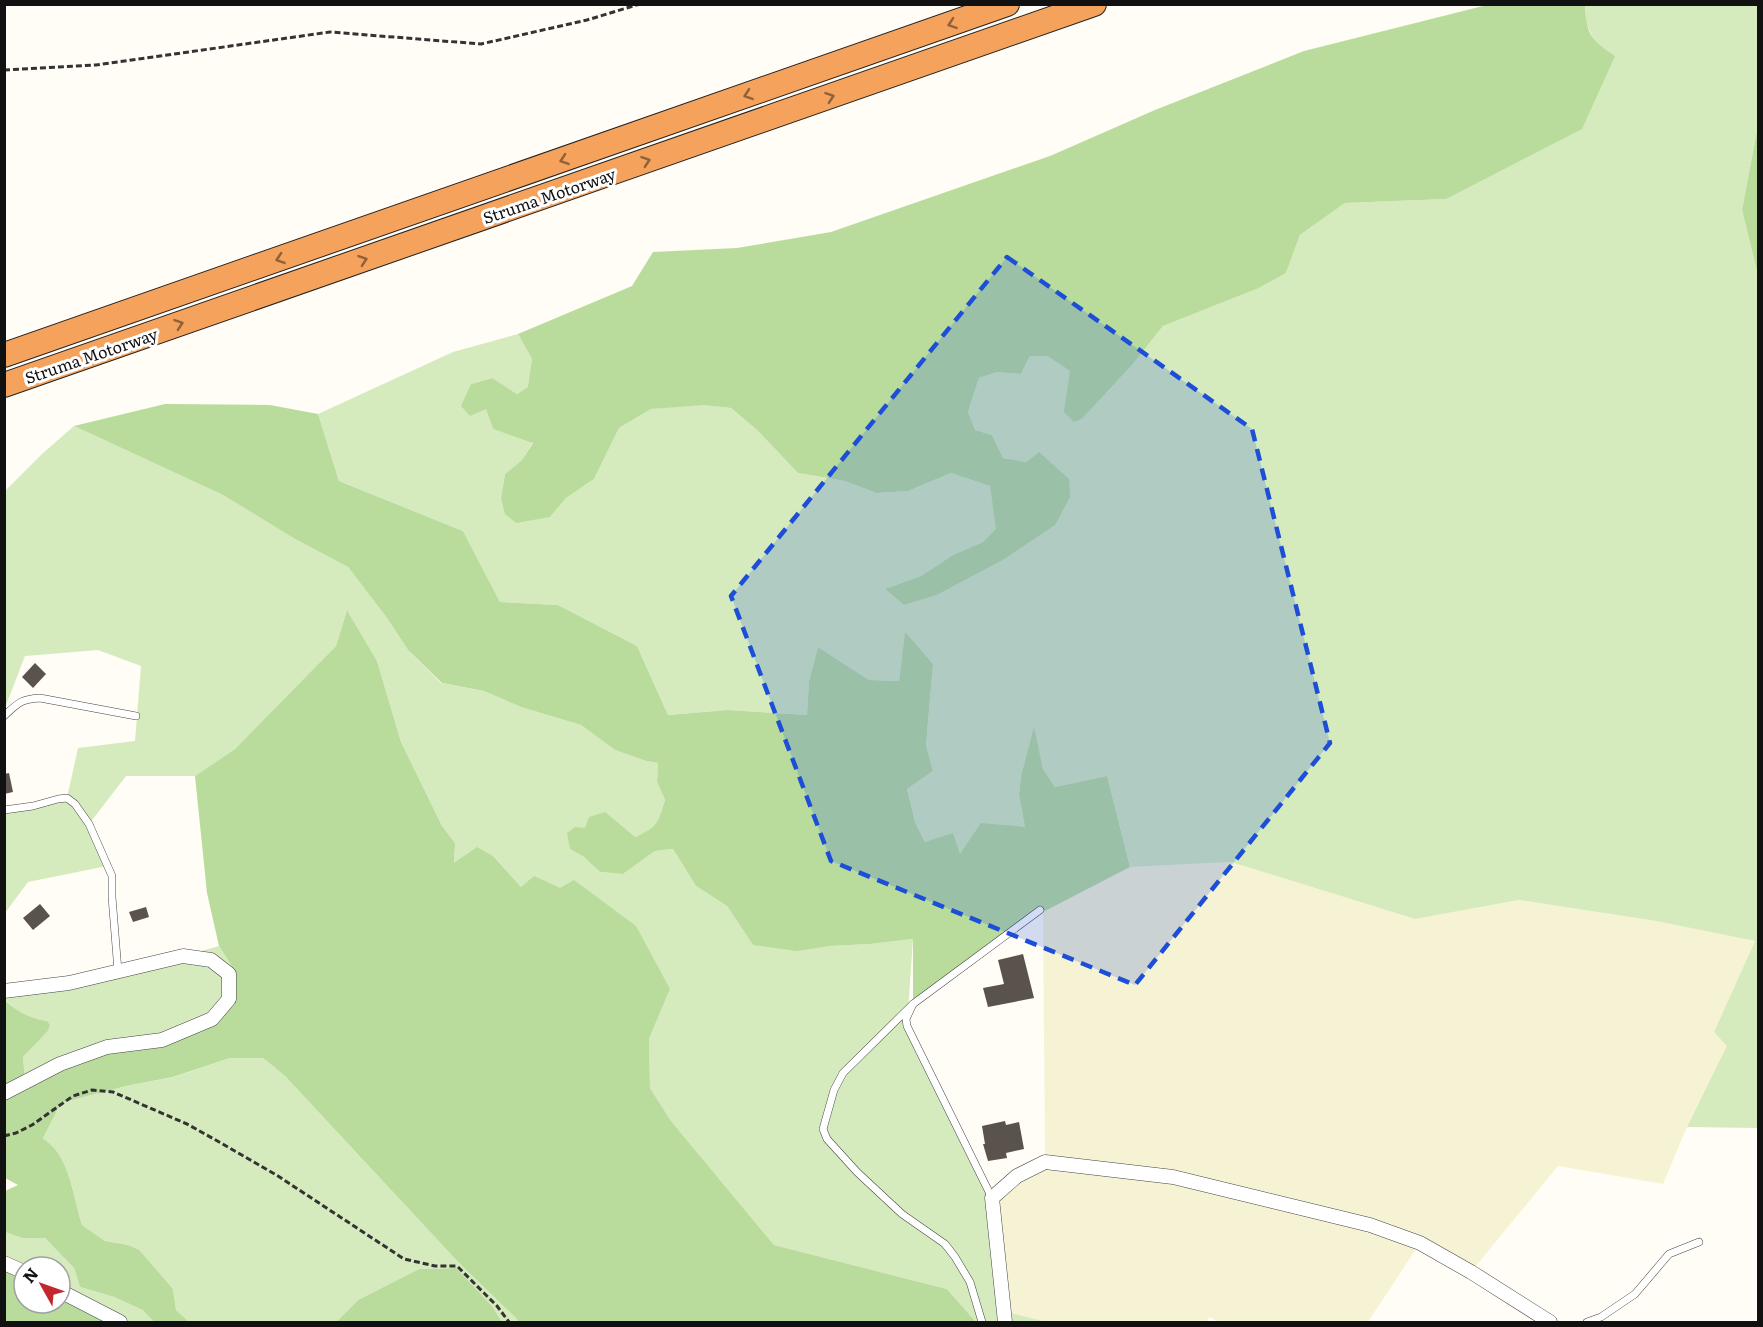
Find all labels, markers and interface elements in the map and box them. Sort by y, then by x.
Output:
one-way arrow [947,16,957,29]
one-way arrow [743,88,754,101]
one-way arrow [824,91,835,104]
one-way arrow [559,152,570,165]
one-way arrow [640,155,651,168]
street label: Struma Motorway [479,161,619,229]
one-way arrow [276,251,286,264]
one-way arrow [357,254,368,267]
one-way arrow [173,318,184,331]
street label: Struma Motorway [21,321,161,389]
north arrow [12,1255,72,1315]
text: N [16,1262,43,1288]

